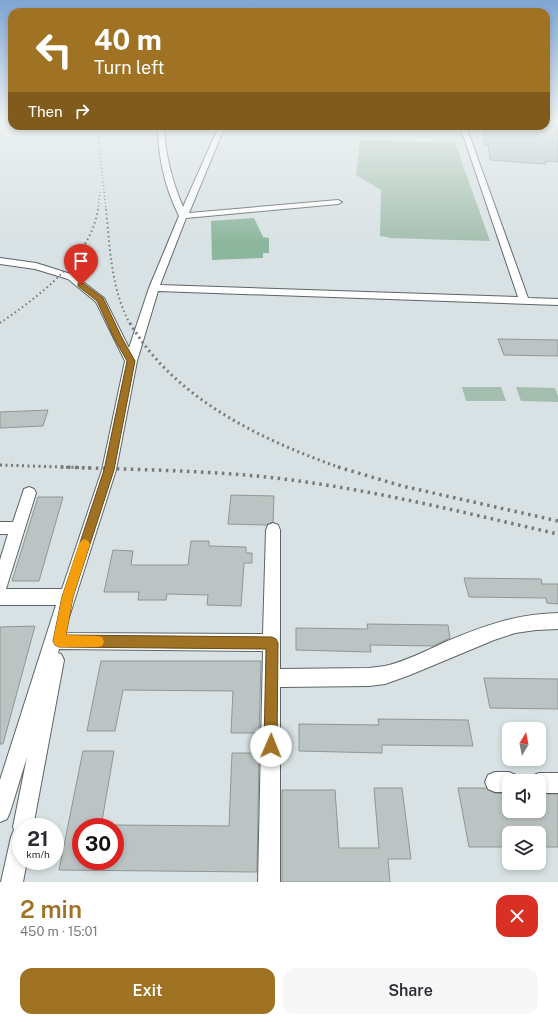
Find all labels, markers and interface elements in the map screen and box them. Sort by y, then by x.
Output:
text: 40 m [94,23,162,56]
icon: left [28,24,80,76]
text: Turn left [94,57,164,78]
icon: right [71,100,93,122]
text: Then [28,103,63,120]
pin [64,244,98,285]
icon: arrive [70,250,92,272]
north arrow [502,722,546,766]
map controls [502,722,546,870]
position arrow [250,725,292,767]
button: sound [502,774,546,818]
speed limit sign: 30 [72,818,124,870]
button: layers [502,826,546,870]
text: 21 [27,827,49,851]
text: km/h [26,848,50,860]
text: 2 min [20,895,82,923]
button: close [496,895,538,937]
text: 450 m · 15:01 [20,924,98,939]
button: Exit [20,968,275,1014]
button: Share [283,968,538,1014]

